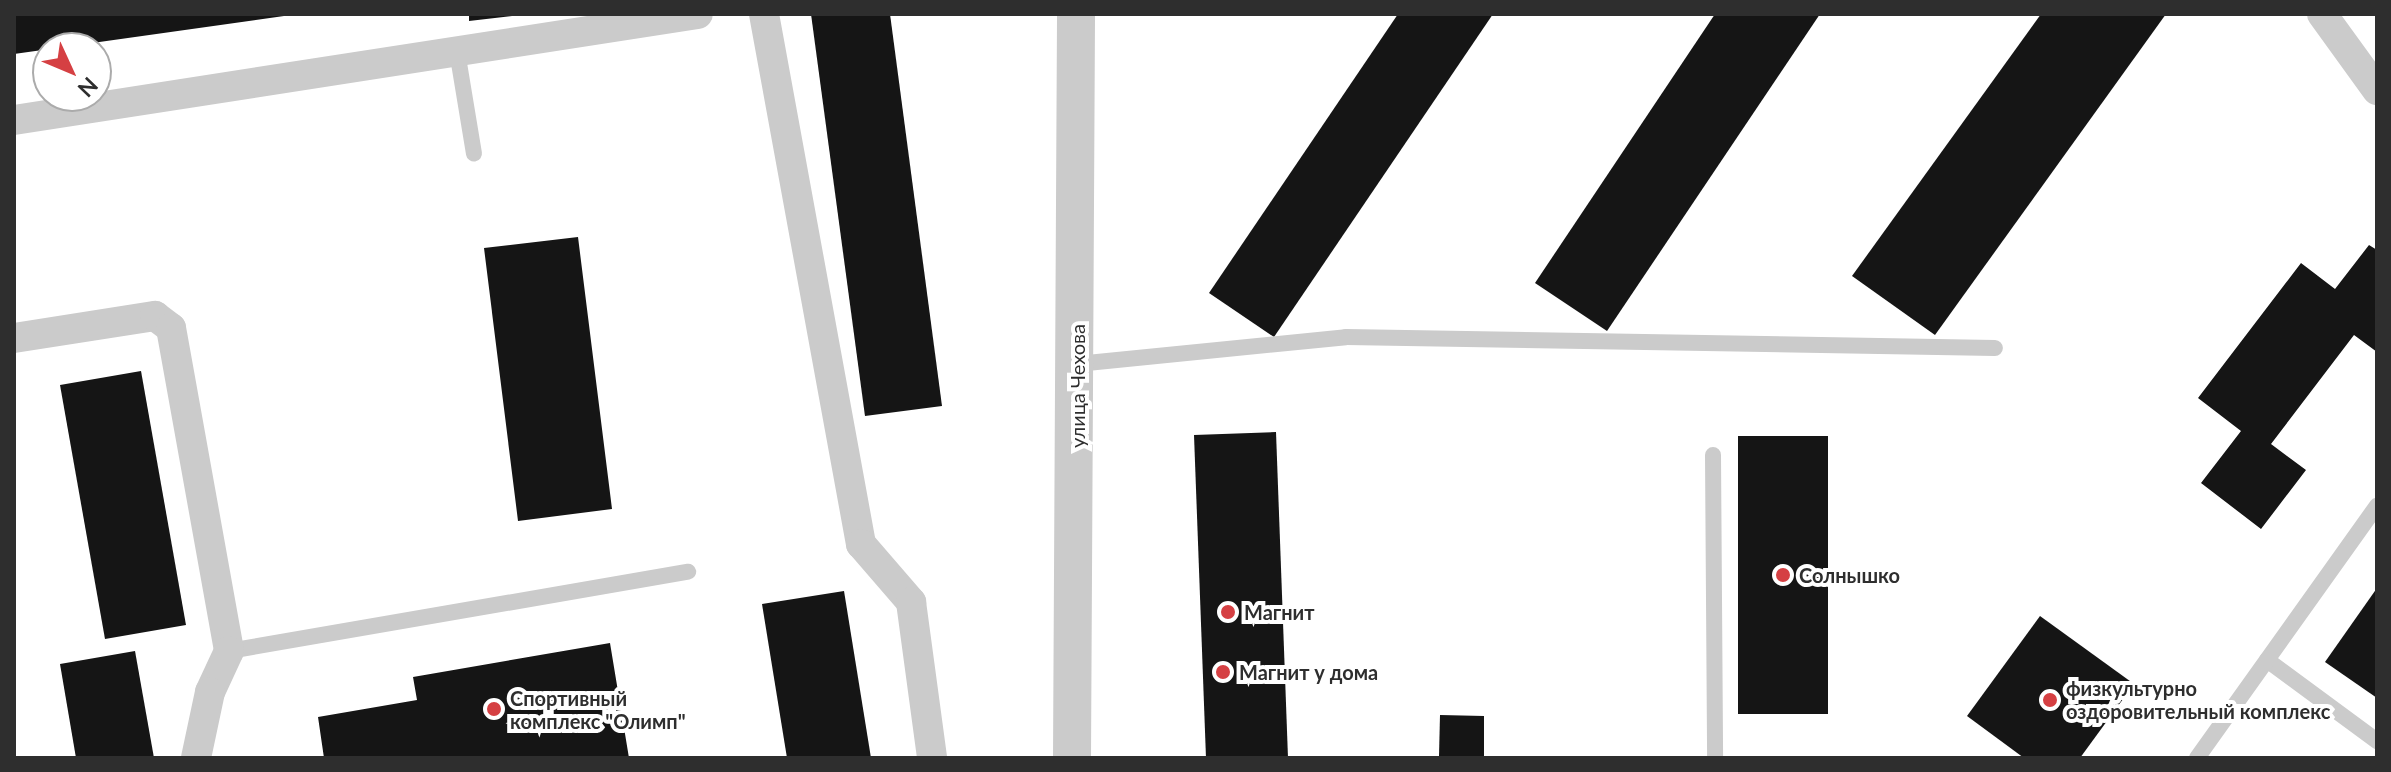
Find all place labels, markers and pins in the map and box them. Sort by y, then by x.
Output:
place label: Солнышко [1799,563,1900,587]
marker: Солнышко [1774,566,1792,584]
place label: Магнит [1244,600,1315,624]
marker: Магнит [1219,603,1237,621]
place label: Магнит у дома [1239,660,1378,684]
marker: Магнит у дома [1214,663,1232,681]
place label: физкультурно оздоровительный комплекс [2066,676,2330,723]
place label: Спортивный комплекс "Олимп" [510,686,686,733]
marker: физкультурно оздоровительный комплекс [2041,691,2059,709]
marker: Спортивный комплекс "Олимп" [485,700,503,718]

